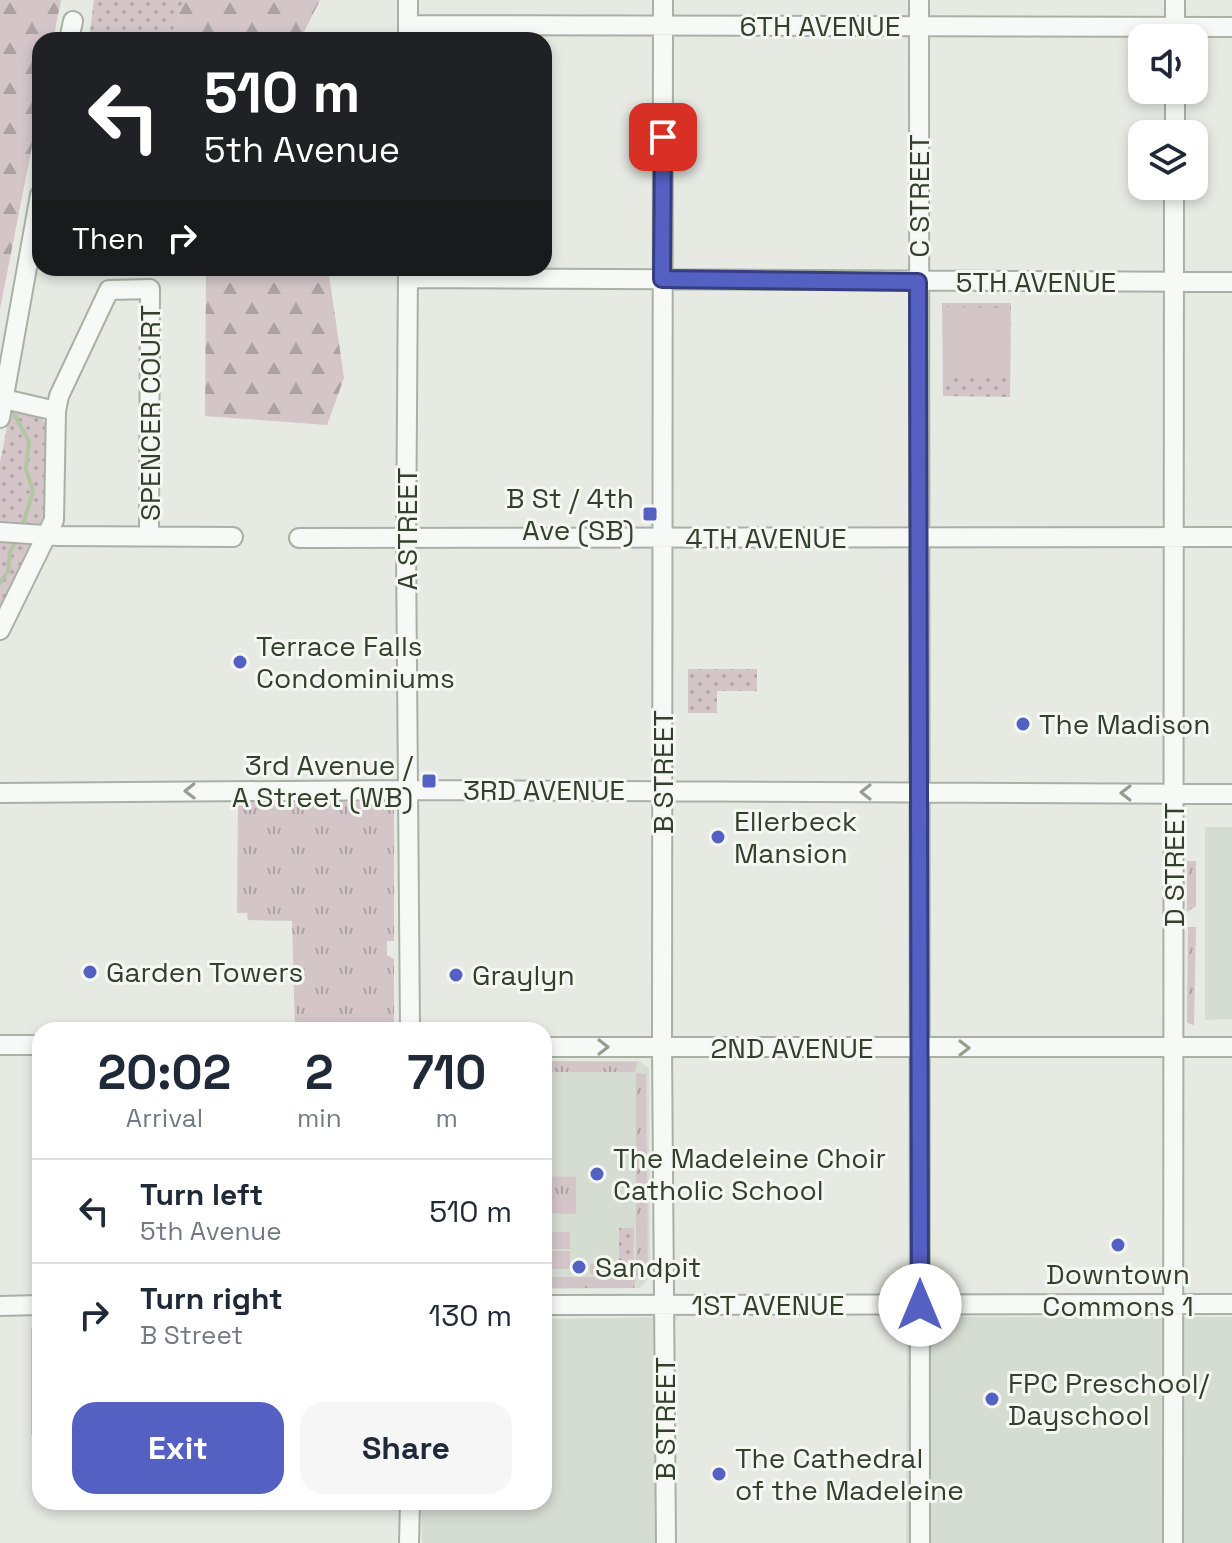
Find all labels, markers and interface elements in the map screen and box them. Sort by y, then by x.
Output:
street label: 6TH AVENUE [739,8,901,44]
map controls [1128,24,1208,200]
button: sound [1128,24,1208,104]
text: 510 m [204,57,360,128]
icon: left [72,64,176,168]
pin [629,103,697,171]
icon: arrive [641,115,685,159]
button: layers [1128,120,1208,200]
text: 5th Avenue [204,127,400,173]
street label: C STREET [901,134,937,258]
icon: right [160,216,204,260]
text: Then [72,219,144,258]
street label: 5TH AVENUE [956,264,1116,300]
street label: SPENCER COURT [132,305,168,521]
street label: A STREET [389,468,425,590]
place label: B St / 4th Ave (SB) [506,480,634,548]
marker: B St / 4th Ave (SB) [641,505,659,523]
street label: 4TH AVENUE [685,520,847,556]
place label: Terrace Falls Condominiums [256,628,455,696]
marker: Terrace Falls Condominiums [231,653,249,671]
place label: The Madison [1039,706,1210,742]
street label: B STREET [645,710,681,834]
marker: The Madison [1014,715,1032,733]
place label: 3rd Avenue / A Street (WB) [232,747,414,815]
marker: 3rd Avenue / A Street (WB) [420,772,438,790]
street label: 3RD AVENUE [463,772,625,808]
one-way arrow [183,783,196,800]
one-way arrow [859,783,872,801]
one-way arrow [1119,785,1132,802]
place label: Ellerbeck Mansion [734,803,857,871]
street label: D STREET [1156,803,1192,927]
marker: Ellerbeck Mansion [709,828,727,846]
place label: Garden Towers [106,954,303,990]
place label: Graylyn [472,957,575,993]
marker: Garden Towers [81,963,99,981]
marker: Graylyn [447,966,465,984]
street label: 2ND AVENUE [710,1030,874,1066]
one-way arrow [597,1039,610,1056]
one-way arrow [958,1039,971,1057]
text: 20:02 [98,1042,231,1103]
text: 2 [305,1042,334,1103]
text: 710 [407,1042,486,1103]
text: Arrival [126,1101,203,1135]
text: min [297,1101,342,1135]
text: m [436,1101,458,1135]
place label: The Madeleine Choir Catholic School [613,1140,886,1208]
marker: The Madeleine Choir Catholic School [588,1165,606,1183]
text: Turn left [140,1175,263,1214]
icon: left [72,1189,116,1233]
text: 510 m [429,1192,512,1231]
text: 5th Avenue [140,1214,282,1248]
marker: Downtown Commons 1 [1109,1236,1127,1254]
place label: Sandpit [595,1249,701,1285]
place label: Downtown Commons 1 [1042,1256,1194,1324]
marker: Sandpit [570,1258,588,1276]
position arrow [878,1263,962,1347]
text: Turn right [140,1279,283,1318]
street label: 1ST AVENUE [692,1287,844,1323]
icon: right [72,1293,116,1337]
text: 130 m [429,1296,512,1335]
text: B Street [140,1318,243,1352]
street label: B STREET [647,1357,683,1481]
place label: FPC Preschool/ Dayschool [1008,1365,1210,1433]
marker: FPC Preschool/ Dayschool [983,1390,1001,1408]
button: Exit [72,1402,284,1494]
button: Share [300,1402,512,1494]
place label: The Cathedral of the Madeleine [735,1440,964,1508]
marker: The Cathedral of the Madeleine [710,1465,728,1483]

